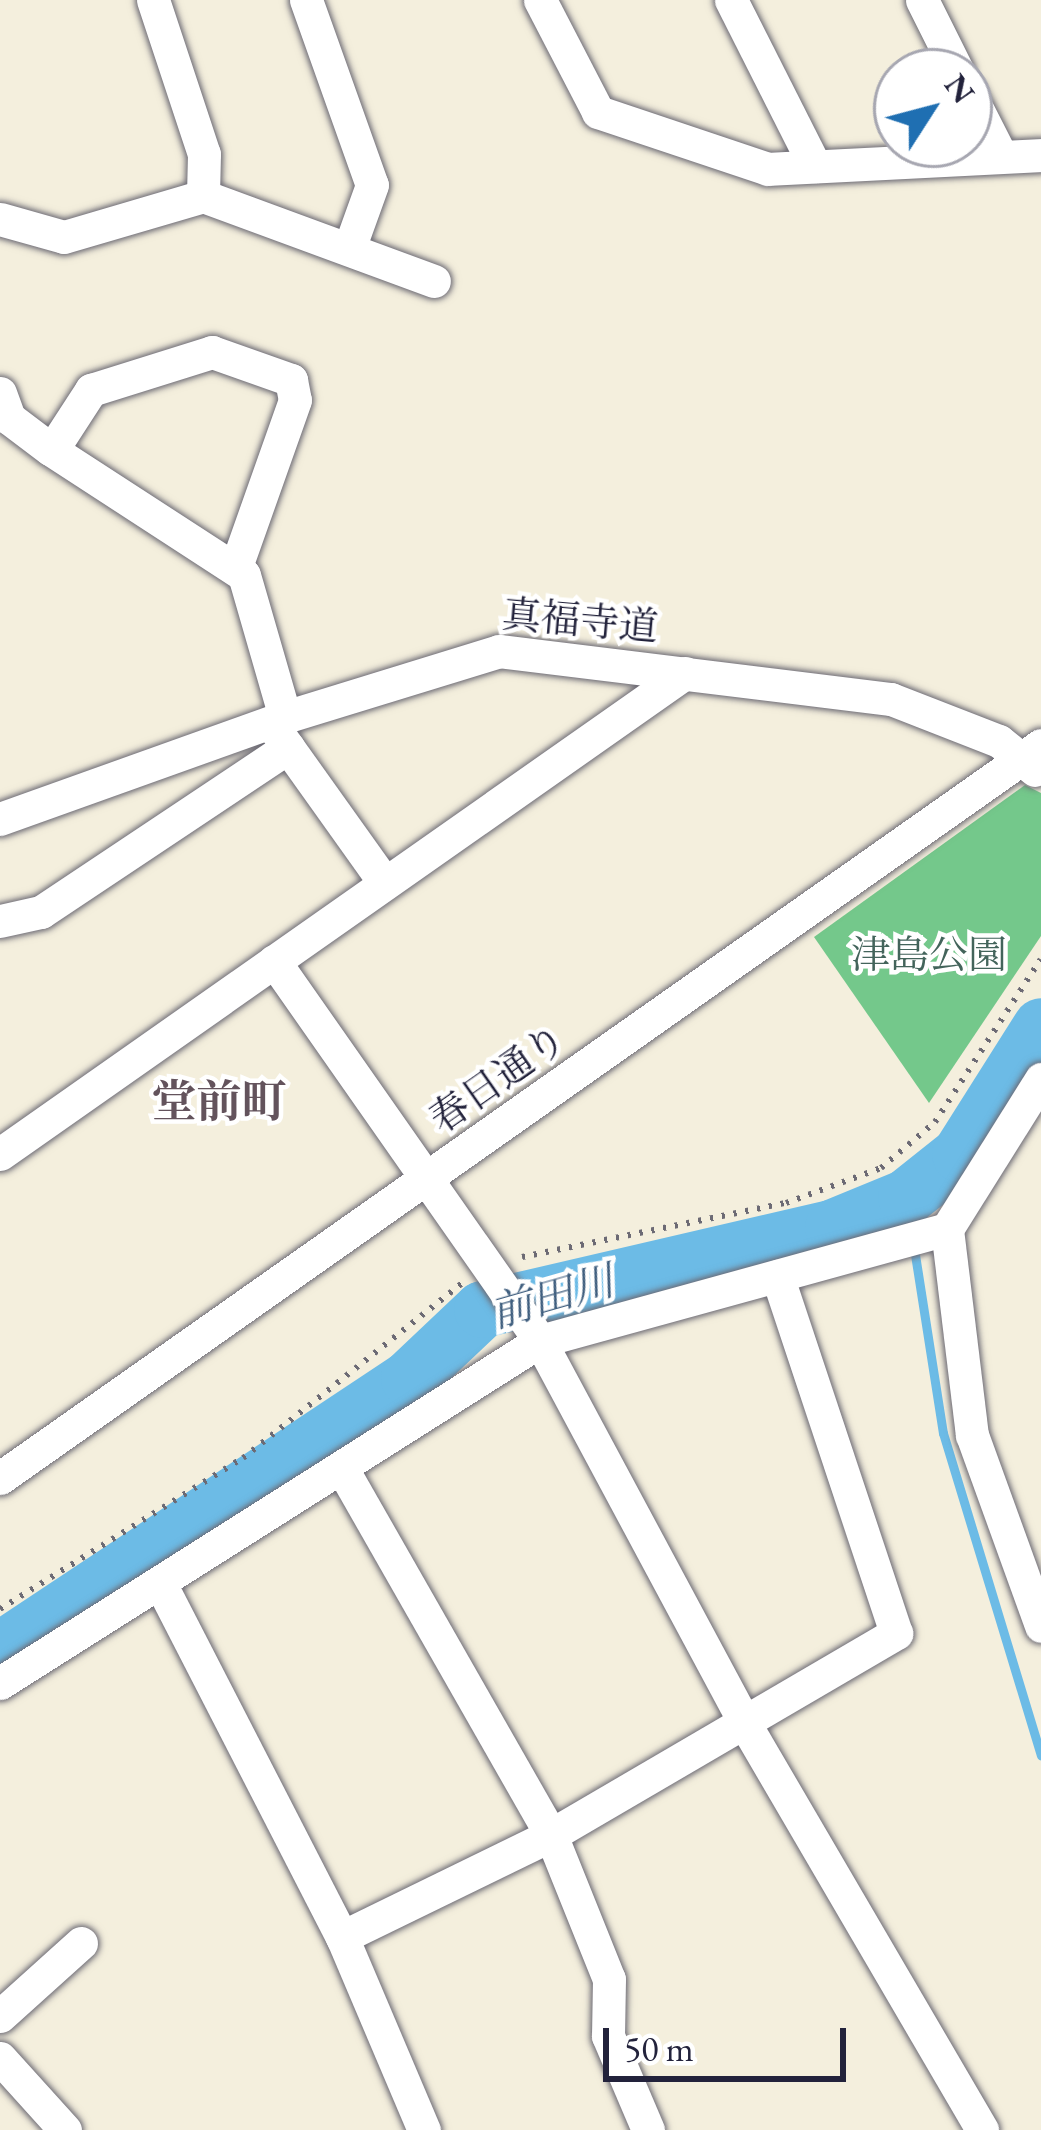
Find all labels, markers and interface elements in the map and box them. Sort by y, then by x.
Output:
north arrow [873,48,993,168]
text: N [935,65,985,112]
street label: 真福寺道 [500,591,660,651]
park label: 津島公園 [851,932,1007,978]
street label: 春日通り [421,1015,575,1143]
district label: 堂前町 [152,1075,286,1129]
water label: 前田川 [484,1255,620,1339]
scale bar [609,2004,852,2078]
text: 50 m [624,2025,694,2072]

